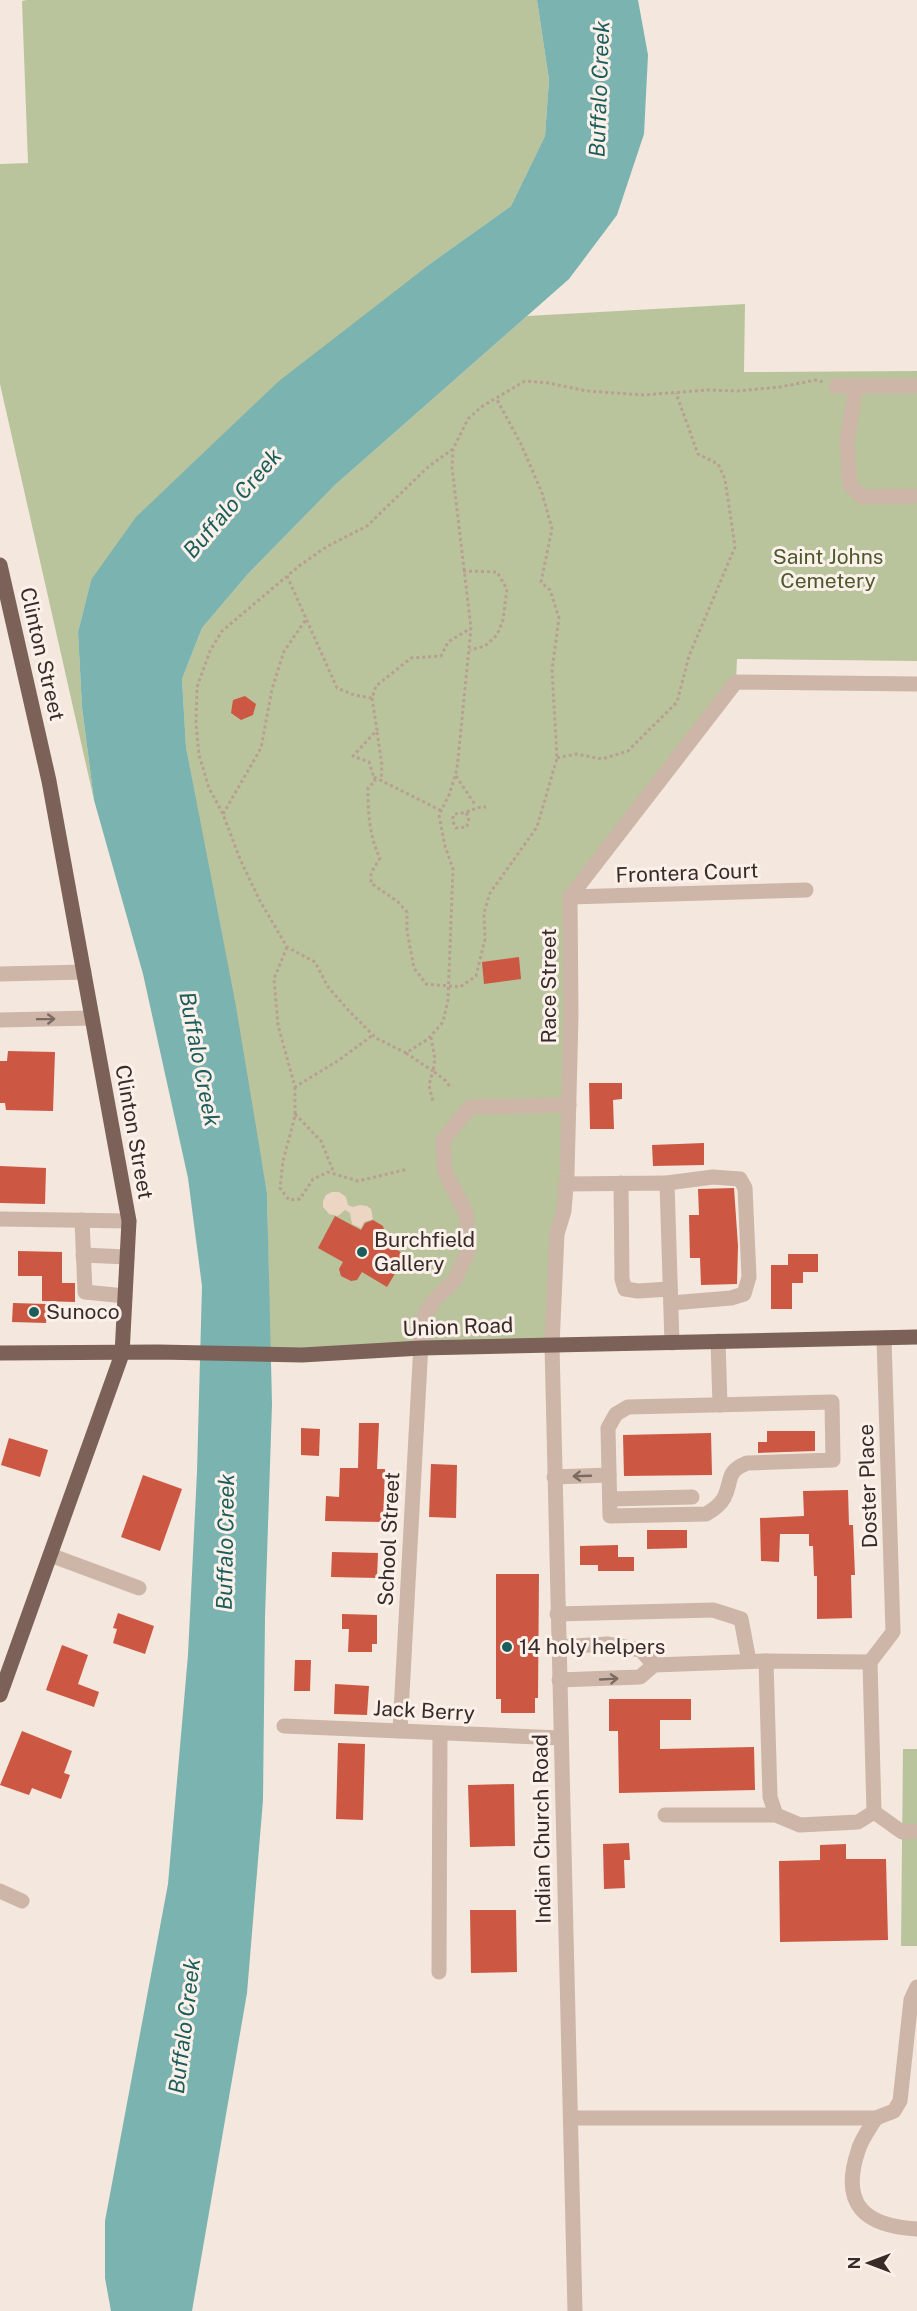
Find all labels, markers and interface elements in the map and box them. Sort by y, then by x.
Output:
water label: Buffalo Creek [584,20,614,158]
water label: Buffalo Creek [177,443,287,563]
park label: Saint Johns Cemetery [773,544,883,593]
street label: Clinton Street [15,585,70,723]
street label: Frontera Court [615,858,759,887]
street label: Race Street [536,928,561,1044]
water label: Buffalo Creek [174,990,226,1128]
one-way arrow [36,1013,56,1024]
street label: Clinton Street [110,1063,159,1201]
place label: Burchfield Gallery [374,1227,475,1276]
marker: Burchfield Gallery [355,1245,369,1259]
place label: Sunoco [46,1299,120,1324]
marker: Sunoco [27,1305,41,1319]
street label: Union Road [402,1312,514,1341]
street label: Doster Place [853,1423,882,1549]
one-way arrow [572,1470,592,1481]
street label: School Street [373,1471,404,1607]
water label: Buffalo Creek [211,1474,239,1610]
place label: 14 holy helpers [519,1634,665,1659]
marker: 14 holy helpers [500,1640,514,1654]
one-way arrow [598,1673,618,1684]
street label: Jack Berry [372,1695,476,1726]
street label: Indian Church Road [527,1734,556,1924]
water label: Buffalo Creek [163,1957,205,2095]
north arrow [839,2233,899,2293]
text: N [845,2257,864,2269]

